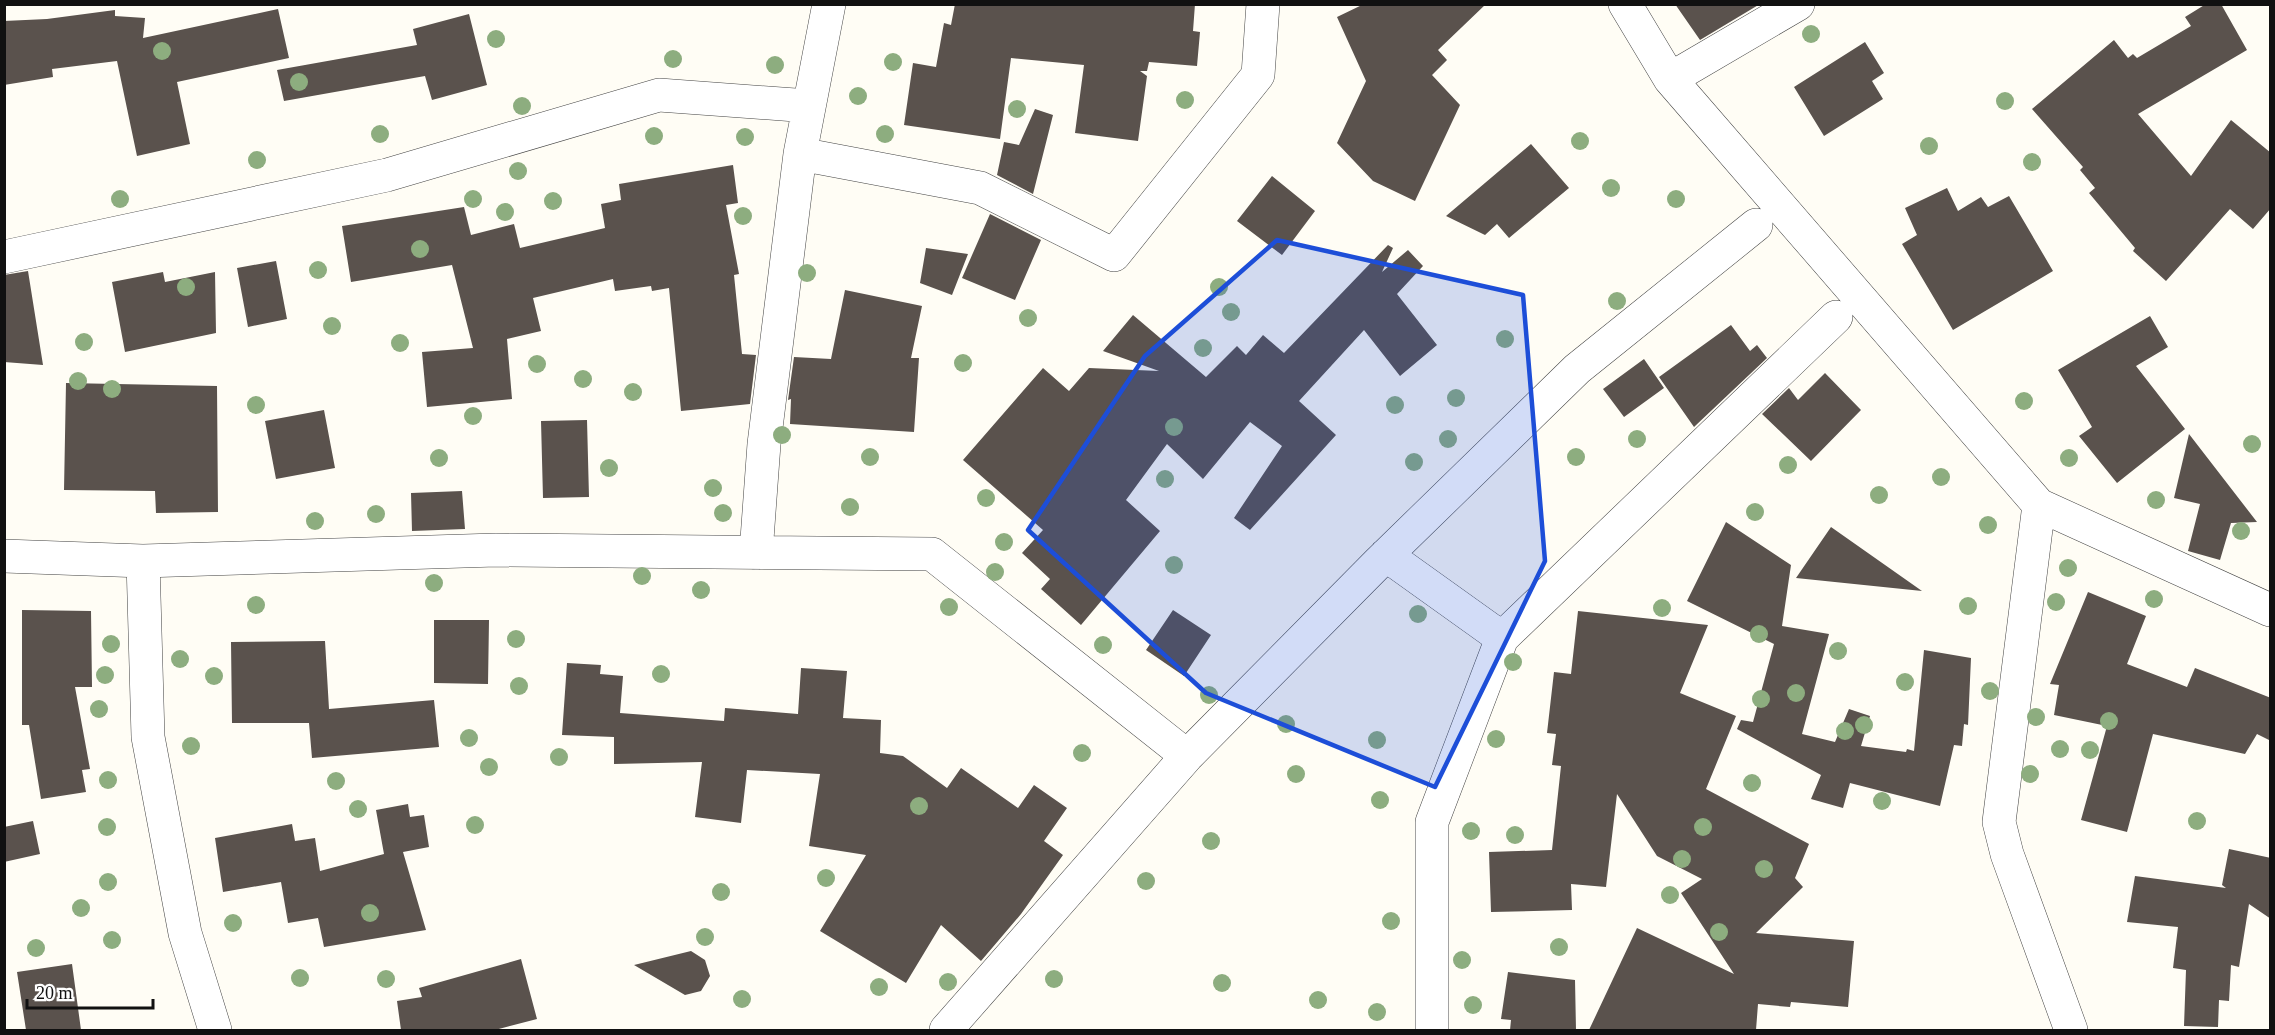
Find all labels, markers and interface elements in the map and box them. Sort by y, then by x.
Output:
scale bar [27,972,153,1010]
text: 20 m [36,983,73,1003]

